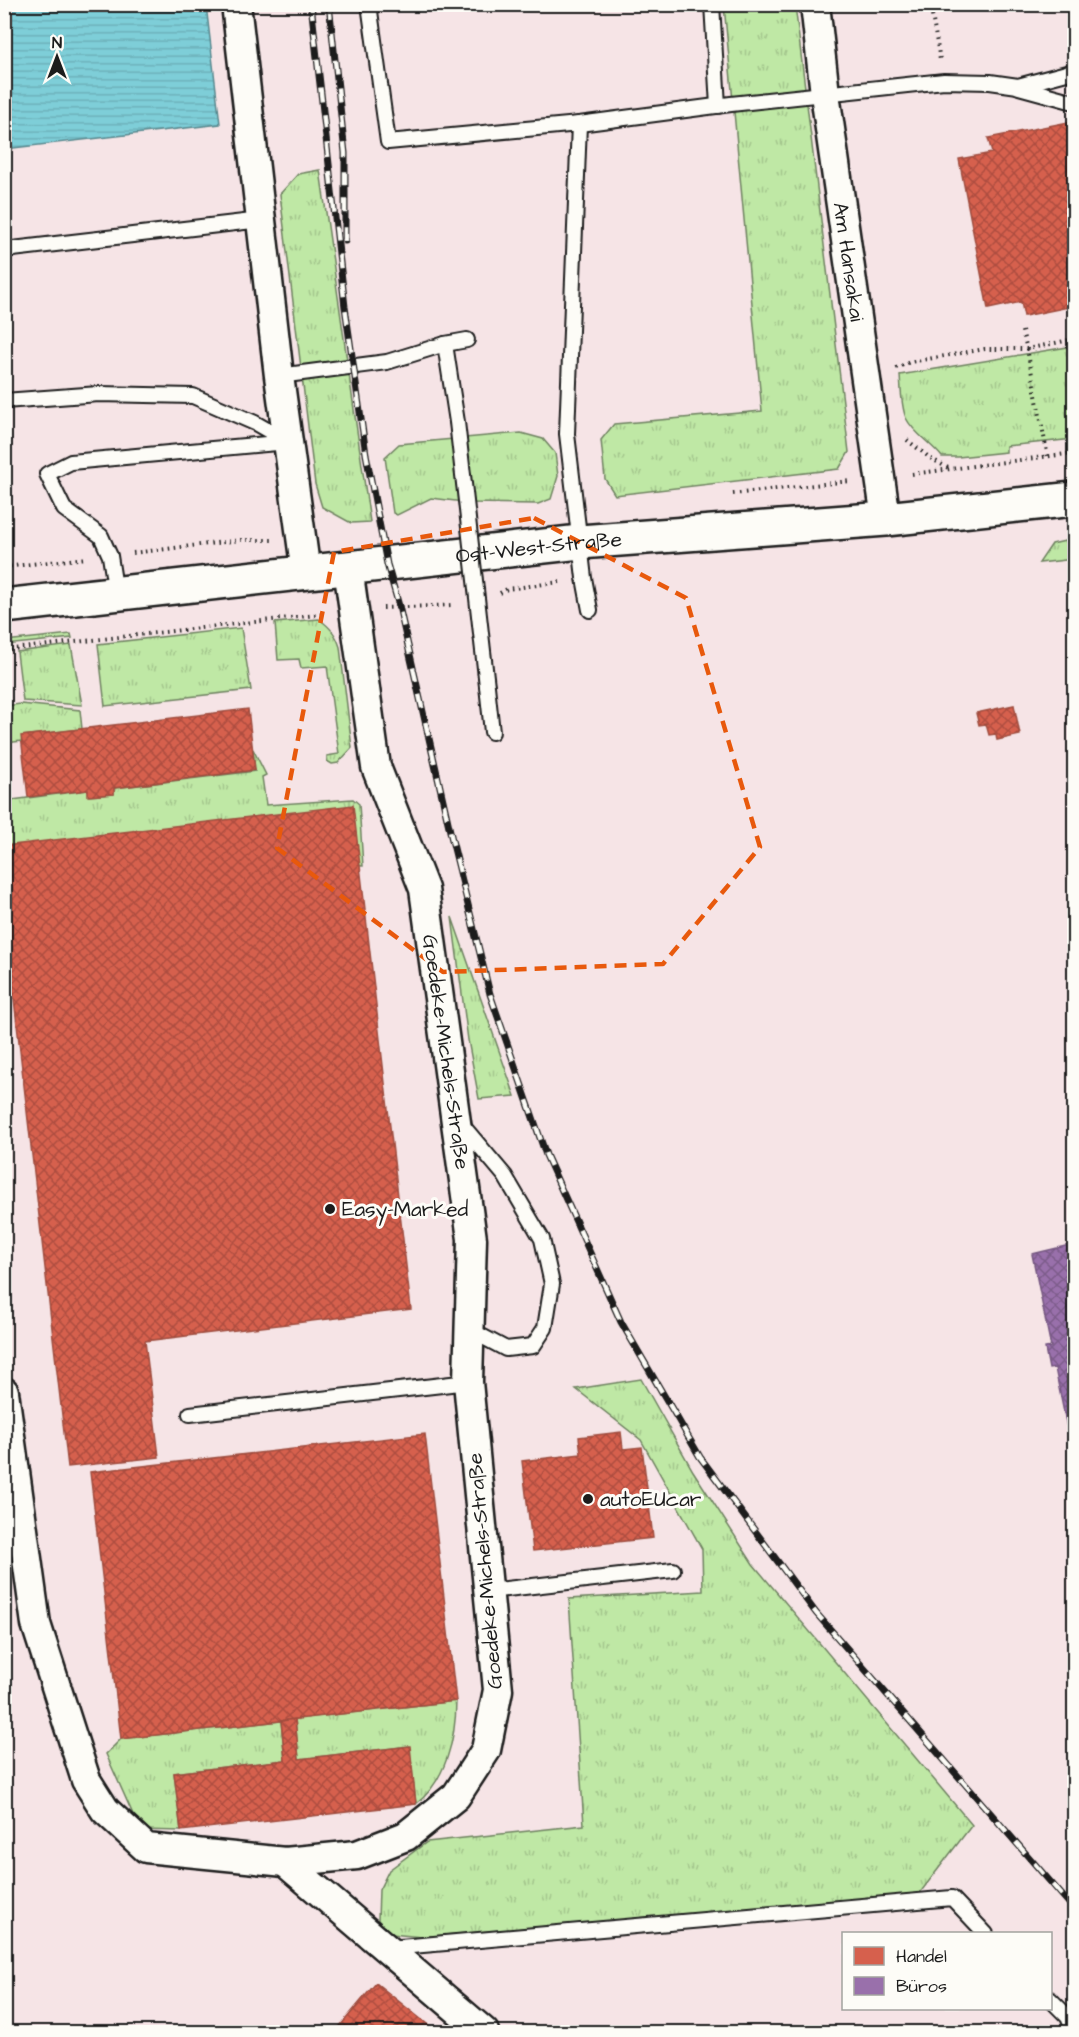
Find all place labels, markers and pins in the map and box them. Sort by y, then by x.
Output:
place label: Easy-Marked [342,1195,469,1226]
marker: Easy-Marked [323,1202,337,1216]
place label: autoEUcar [600,1485,702,1514]
marker: autoEUcar [581,1492,595,1506]

